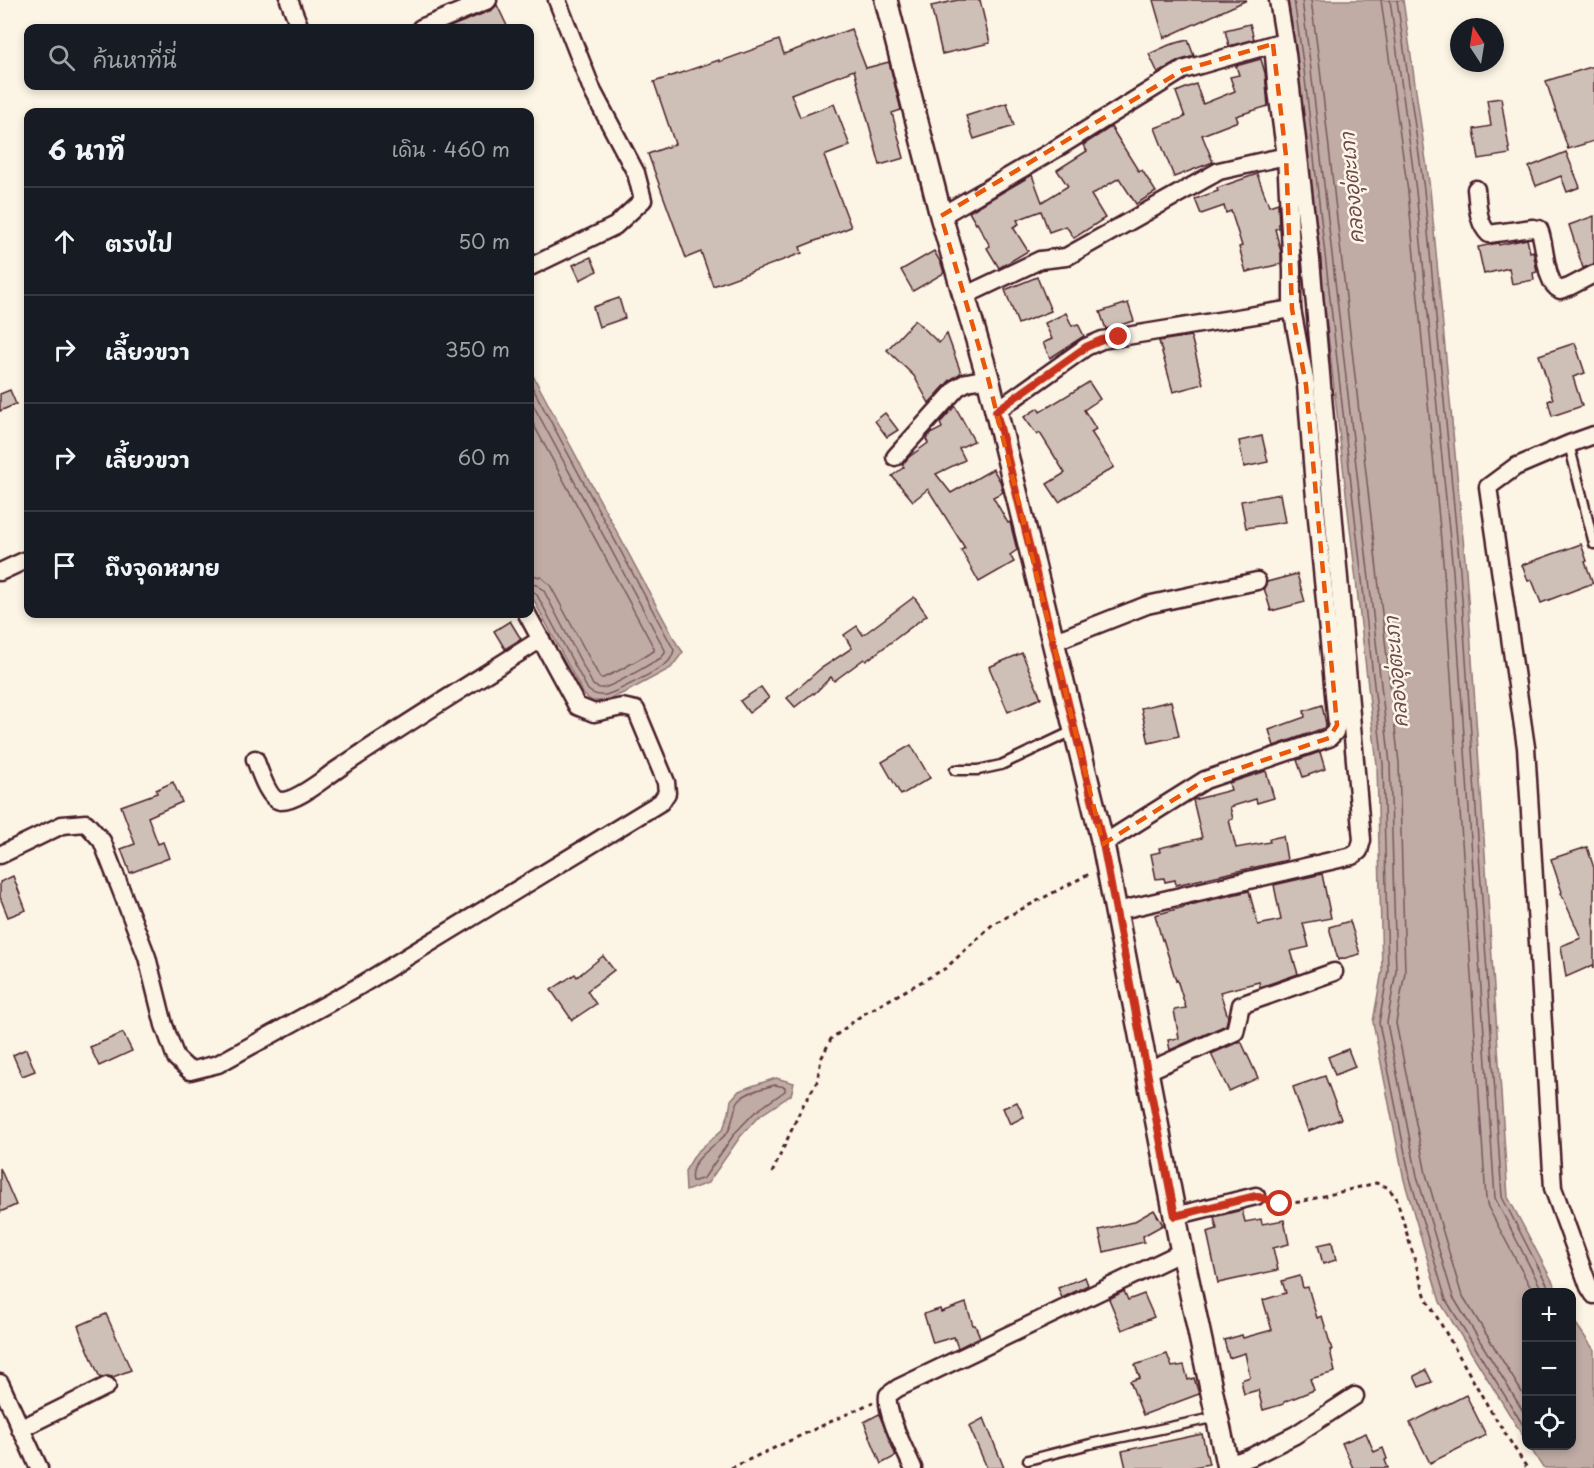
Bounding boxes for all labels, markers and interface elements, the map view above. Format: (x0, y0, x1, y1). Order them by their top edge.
north arrow (1450, 18, 1504, 72)
search box (24, 24, 534, 90)
icon: search (45, 41, 78, 74)
text: ค้นหาที่นี่ (93, 42, 177, 75)
text: 6 นาที (48, 130, 125, 169)
water label: คลองอุ่ตะเภา (1331, 130, 1372, 245)
text: เดิน · 460 m (392, 134, 510, 164)
icon: ahead (48, 225, 81, 258)
text: ตรงไป (105, 226, 173, 259)
text: 50 m (458, 226, 510, 256)
route end (1105, 323, 1131, 349)
icon: right (48, 333, 81, 366)
text: เลี้ยวขวา (105, 334, 189, 367)
text: 350 m (445, 334, 510, 364)
icon: right (48, 441, 81, 474)
text: เลี้ยวขวา (105, 442, 189, 475)
text: 60 m (458, 442, 510, 472)
icon: arrive (48, 549, 81, 582)
text: ถึงจุดหมาย (105, 550, 220, 583)
water label: คลองอุ่ตะเภา (1375, 614, 1416, 729)
route start (1266, 1190, 1292, 1216)
map controls (1522, 1288, 1576, 1450)
button: + (1522, 1288, 1576, 1342)
button: − (1522, 1342, 1576, 1396)
button: locate (1522, 1396, 1576, 1450)

